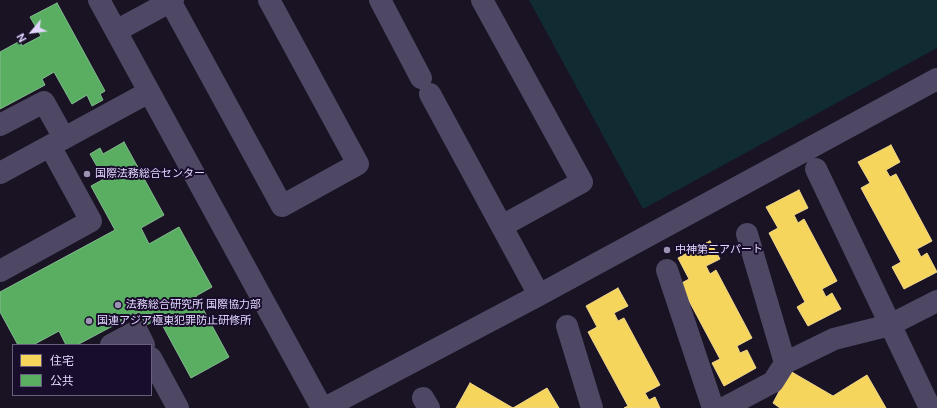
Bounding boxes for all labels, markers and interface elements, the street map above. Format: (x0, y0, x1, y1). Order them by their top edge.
north arrow (12, 12, 52, 52)
text: N (13, 31, 30, 45)
place label: 国際法務総合センター (95, 167, 205, 181)
marker: 国際法務総合センター (82, 169, 92, 179)
place label: 中神第二アパート (675, 243, 763, 257)
marker: 中神第二アパート (662, 245, 672, 255)
place label: 法務総合研究所 国際協力部 (126, 298, 261, 312)
marker: 法務総合研究所 国際協力部 (113, 300, 123, 310)
place label: 国連アジア極東犯罪防止研修所 (97, 314, 251, 328)
marker: 国連アジア極東犯罪防止研修所 (84, 316, 94, 326)
legend (12, 344, 152, 396)
text: 住宅 (50, 353, 74, 369)
text: 公共 (50, 373, 74, 389)

